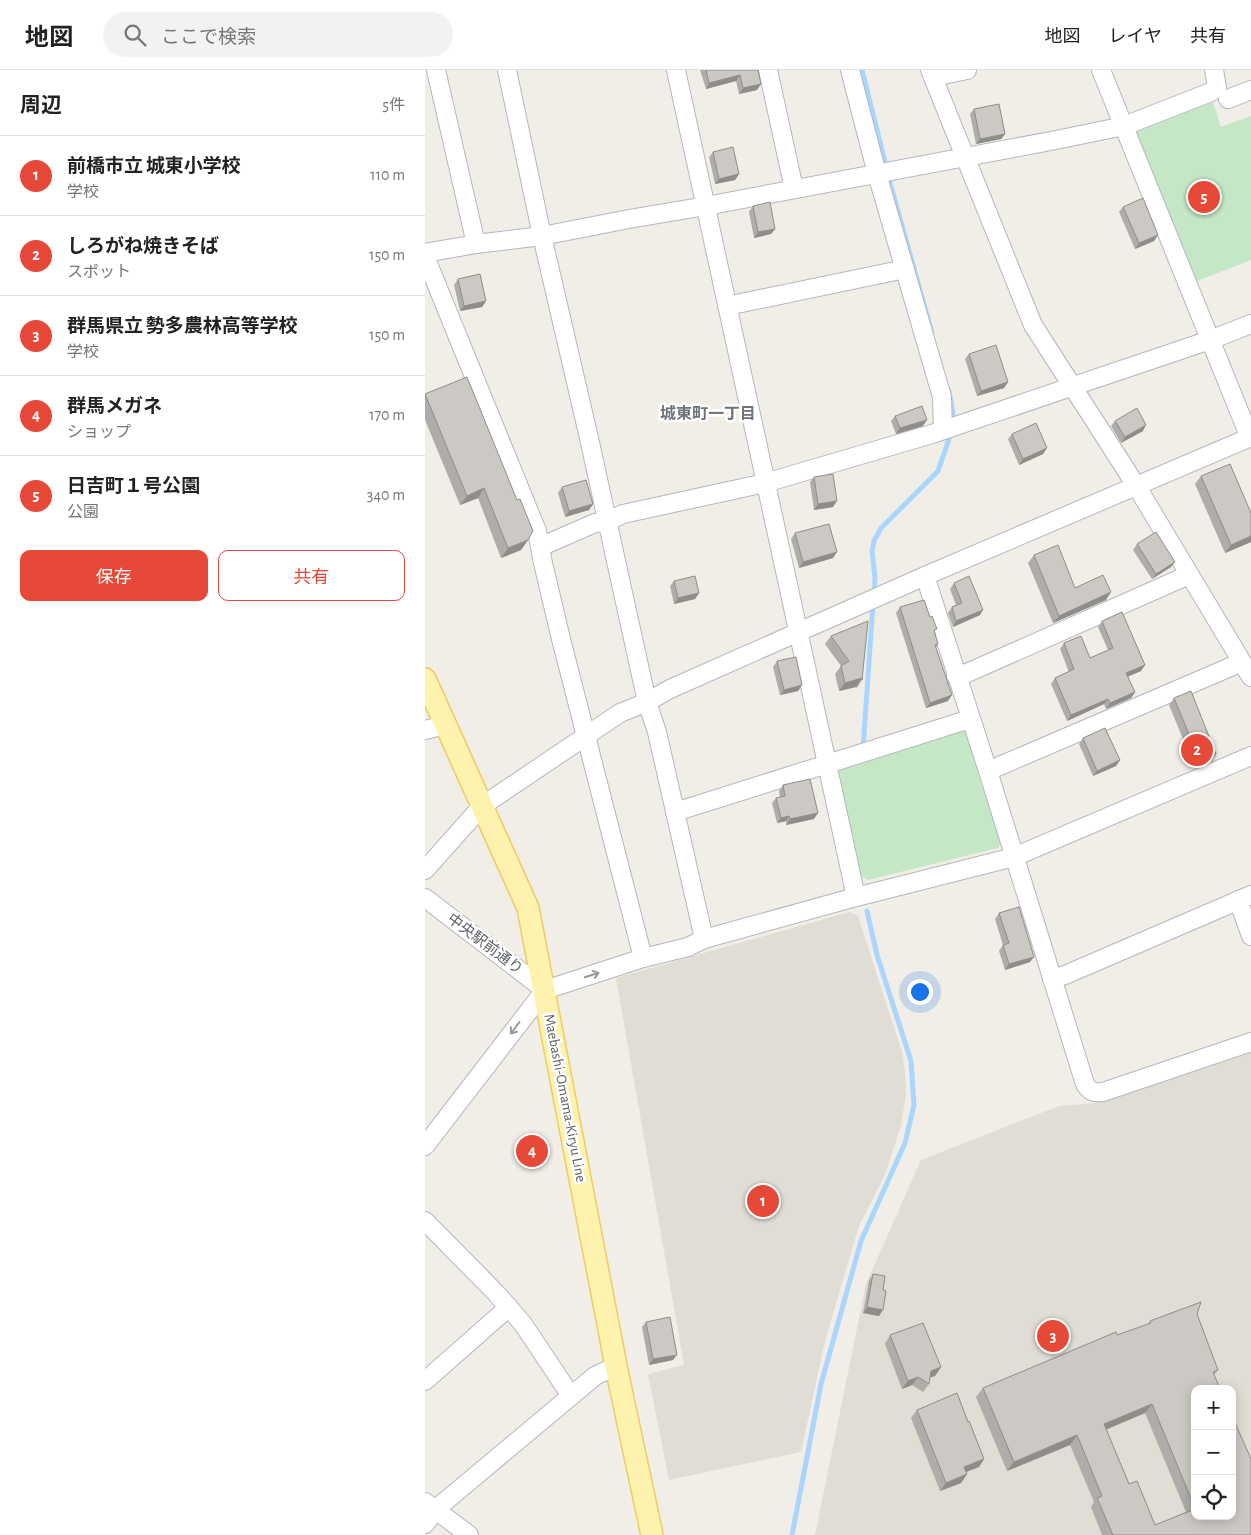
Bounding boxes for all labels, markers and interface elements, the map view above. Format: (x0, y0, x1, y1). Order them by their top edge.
search box (103, 12, 453, 57)
icon: search (121, 21, 149, 49)
text: 地図 (25, 26, 73, 50)
text: ここで検索 (161, 28, 256, 47)
text: 地図 (1045, 28, 1081, 46)
text: レイヤ (1109, 28, 1162, 46)
text: 共有 (1190, 28, 1226, 46)
text: 周辺 (20, 95, 62, 116)
text: 5件 (382, 97, 405, 113)
text: 前橋市立 城東小学校 (67, 157, 241, 176)
text: 1 (33, 167, 39, 183)
text: 110 m (370, 167, 405, 183)
pin: 5 (1188, 178, 1220, 216)
text: 学校 (67, 184, 99, 200)
text: しろがね焼きそば (67, 237, 219, 256)
text: 2 (32, 247, 40, 263)
text: 150 m (369, 247, 405, 263)
text: スポット (67, 264, 131, 280)
text: 群馬県立 勢多農林高等学校 (67, 317, 298, 336)
text: 3 (33, 327, 39, 343)
text: 150 m (369, 327, 405, 343)
text: 学校 (67, 344, 99, 360)
text: 群馬メガネ (67, 397, 162, 416)
district label: 城東町一丁目 (660, 404, 756, 422)
text: 4 (32, 407, 40, 423)
text: 170 m (369, 407, 405, 423)
text: ショップ (67, 424, 131, 440)
text: 日吉町１号公園 (67, 477, 200, 496)
text: 5 (33, 487, 39, 503)
text: 340 m (367, 487, 405, 503)
text: 公園 (67, 504, 99, 520)
button: 保存 (20, 550, 208, 601)
button: 共有 (218, 550, 405, 601)
pin: 2 (1181, 731, 1213, 769)
street label: 中央駅前通り (445, 910, 526, 977)
one-way arrow (583, 969, 599, 979)
your location (907, 979, 933, 1005)
street label: Maebashi-Omama-Kiryu Line (541, 1013, 589, 1183)
one-way arrow (510, 1021, 520, 1035)
pin: 4 (516, 1132, 548, 1170)
pin: 1 (747, 1182, 779, 1220)
pin: 3 (1037, 1317, 1069, 1355)
map controls (1191, 1385, 1236, 1520)
button: + (1191, 1385, 1236, 1430)
button: − (1191, 1430, 1236, 1475)
button: locate (1191, 1475, 1236, 1520)

